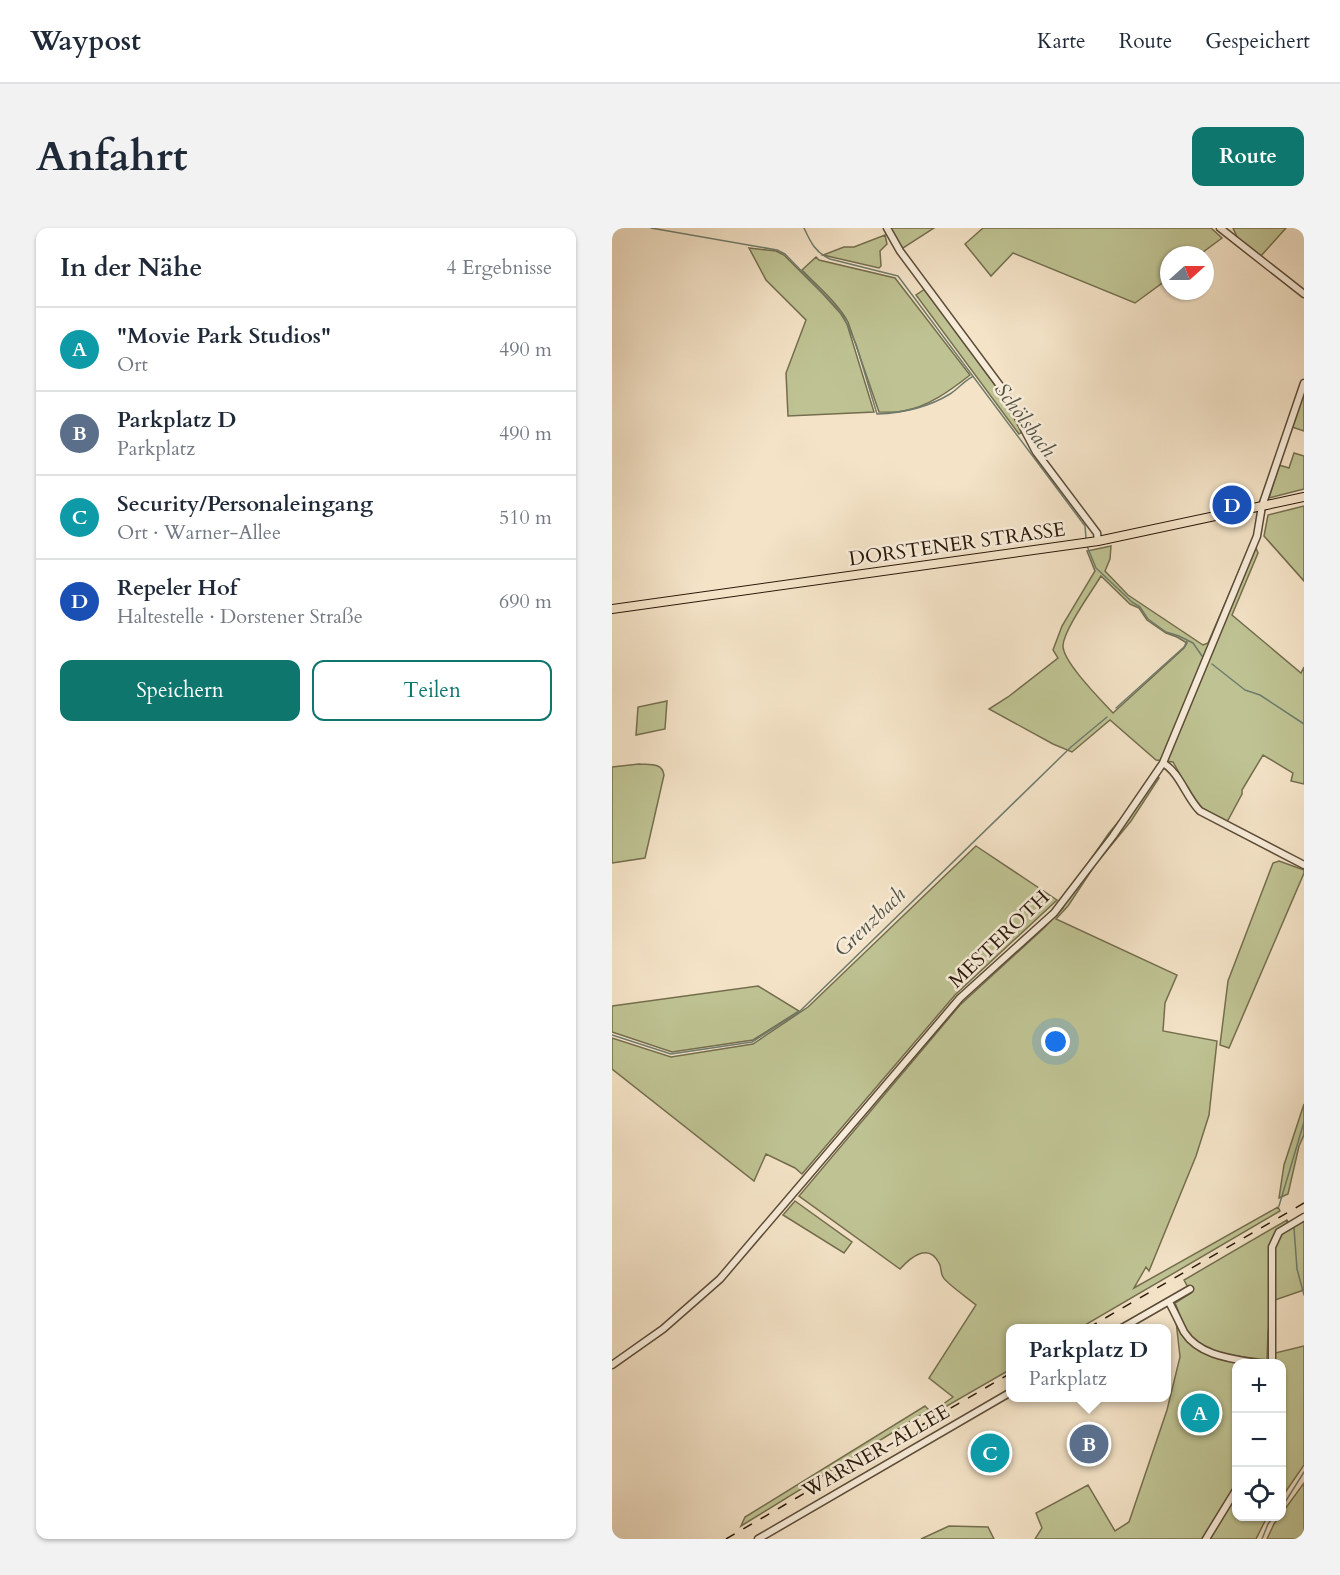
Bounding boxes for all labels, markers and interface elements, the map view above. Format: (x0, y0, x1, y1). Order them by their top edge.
text: Waypost (30, 22, 141, 60)
text: Karte (1037, 27, 1086, 56)
text: Route (1119, 27, 1172, 56)
text: Gespeichert (1205, 27, 1310, 56)
button: Route (1192, 127, 1304, 186)
text: Anfahrt (36, 128, 188, 185)
north arrow (1160, 246, 1214, 300)
text: In der Nähe (60, 250, 202, 285)
text: 4 Ergebnisse (446, 254, 552, 281)
text: "Movie Park Studios" (117, 321, 331, 351)
text: A (72, 336, 87, 363)
text: 490 m (499, 336, 552, 363)
text: Ort (117, 351, 148, 378)
water label: Schölsbach (987, 377, 1063, 463)
text: Parkplatz D (117, 405, 236, 435)
text: B (72, 420, 87, 447)
text: 490 m (499, 420, 552, 447)
text: Parkplatz (117, 435, 195, 462)
pin: D (1212, 482, 1252, 528)
text: Security/Personaleingang (117, 489, 373, 519)
text: C (72, 504, 87, 531)
text: 510 m (499, 504, 552, 531)
street label: DORSTENER STRASSE (847, 515, 1067, 573)
text: Ort · Warner-Allee (117, 519, 281, 546)
text: Repeler Hof (117, 573, 237, 603)
text: D (71, 588, 88, 615)
text: 690 m (499, 588, 552, 615)
text: Haltestelle · Dorstener Straße (117, 603, 363, 630)
button: Speichern (60, 660, 300, 721)
button: Teilen (312, 660, 552, 721)
water label: Grenzbach (828, 881, 912, 963)
street label: MESTEROTH (943, 884, 1056, 994)
your location (1041, 1027, 1070, 1056)
popup (1006, 1324, 1171, 1402)
text: Parkplatz D (1029, 1335, 1148, 1365)
map controls (1232, 1359, 1286, 1521)
button: + (1232, 1359, 1286, 1413)
text: Parkplatz (1029, 1365, 1107, 1392)
pin: A (1180, 1390, 1220, 1436)
street label: WARNER-ALLEE (797, 1398, 954, 1505)
button: − (1232, 1413, 1286, 1467)
pin: B (1070, 1422, 1108, 1466)
pin: C (970, 1430, 1010, 1476)
button: locate (1232, 1467, 1286, 1521)

